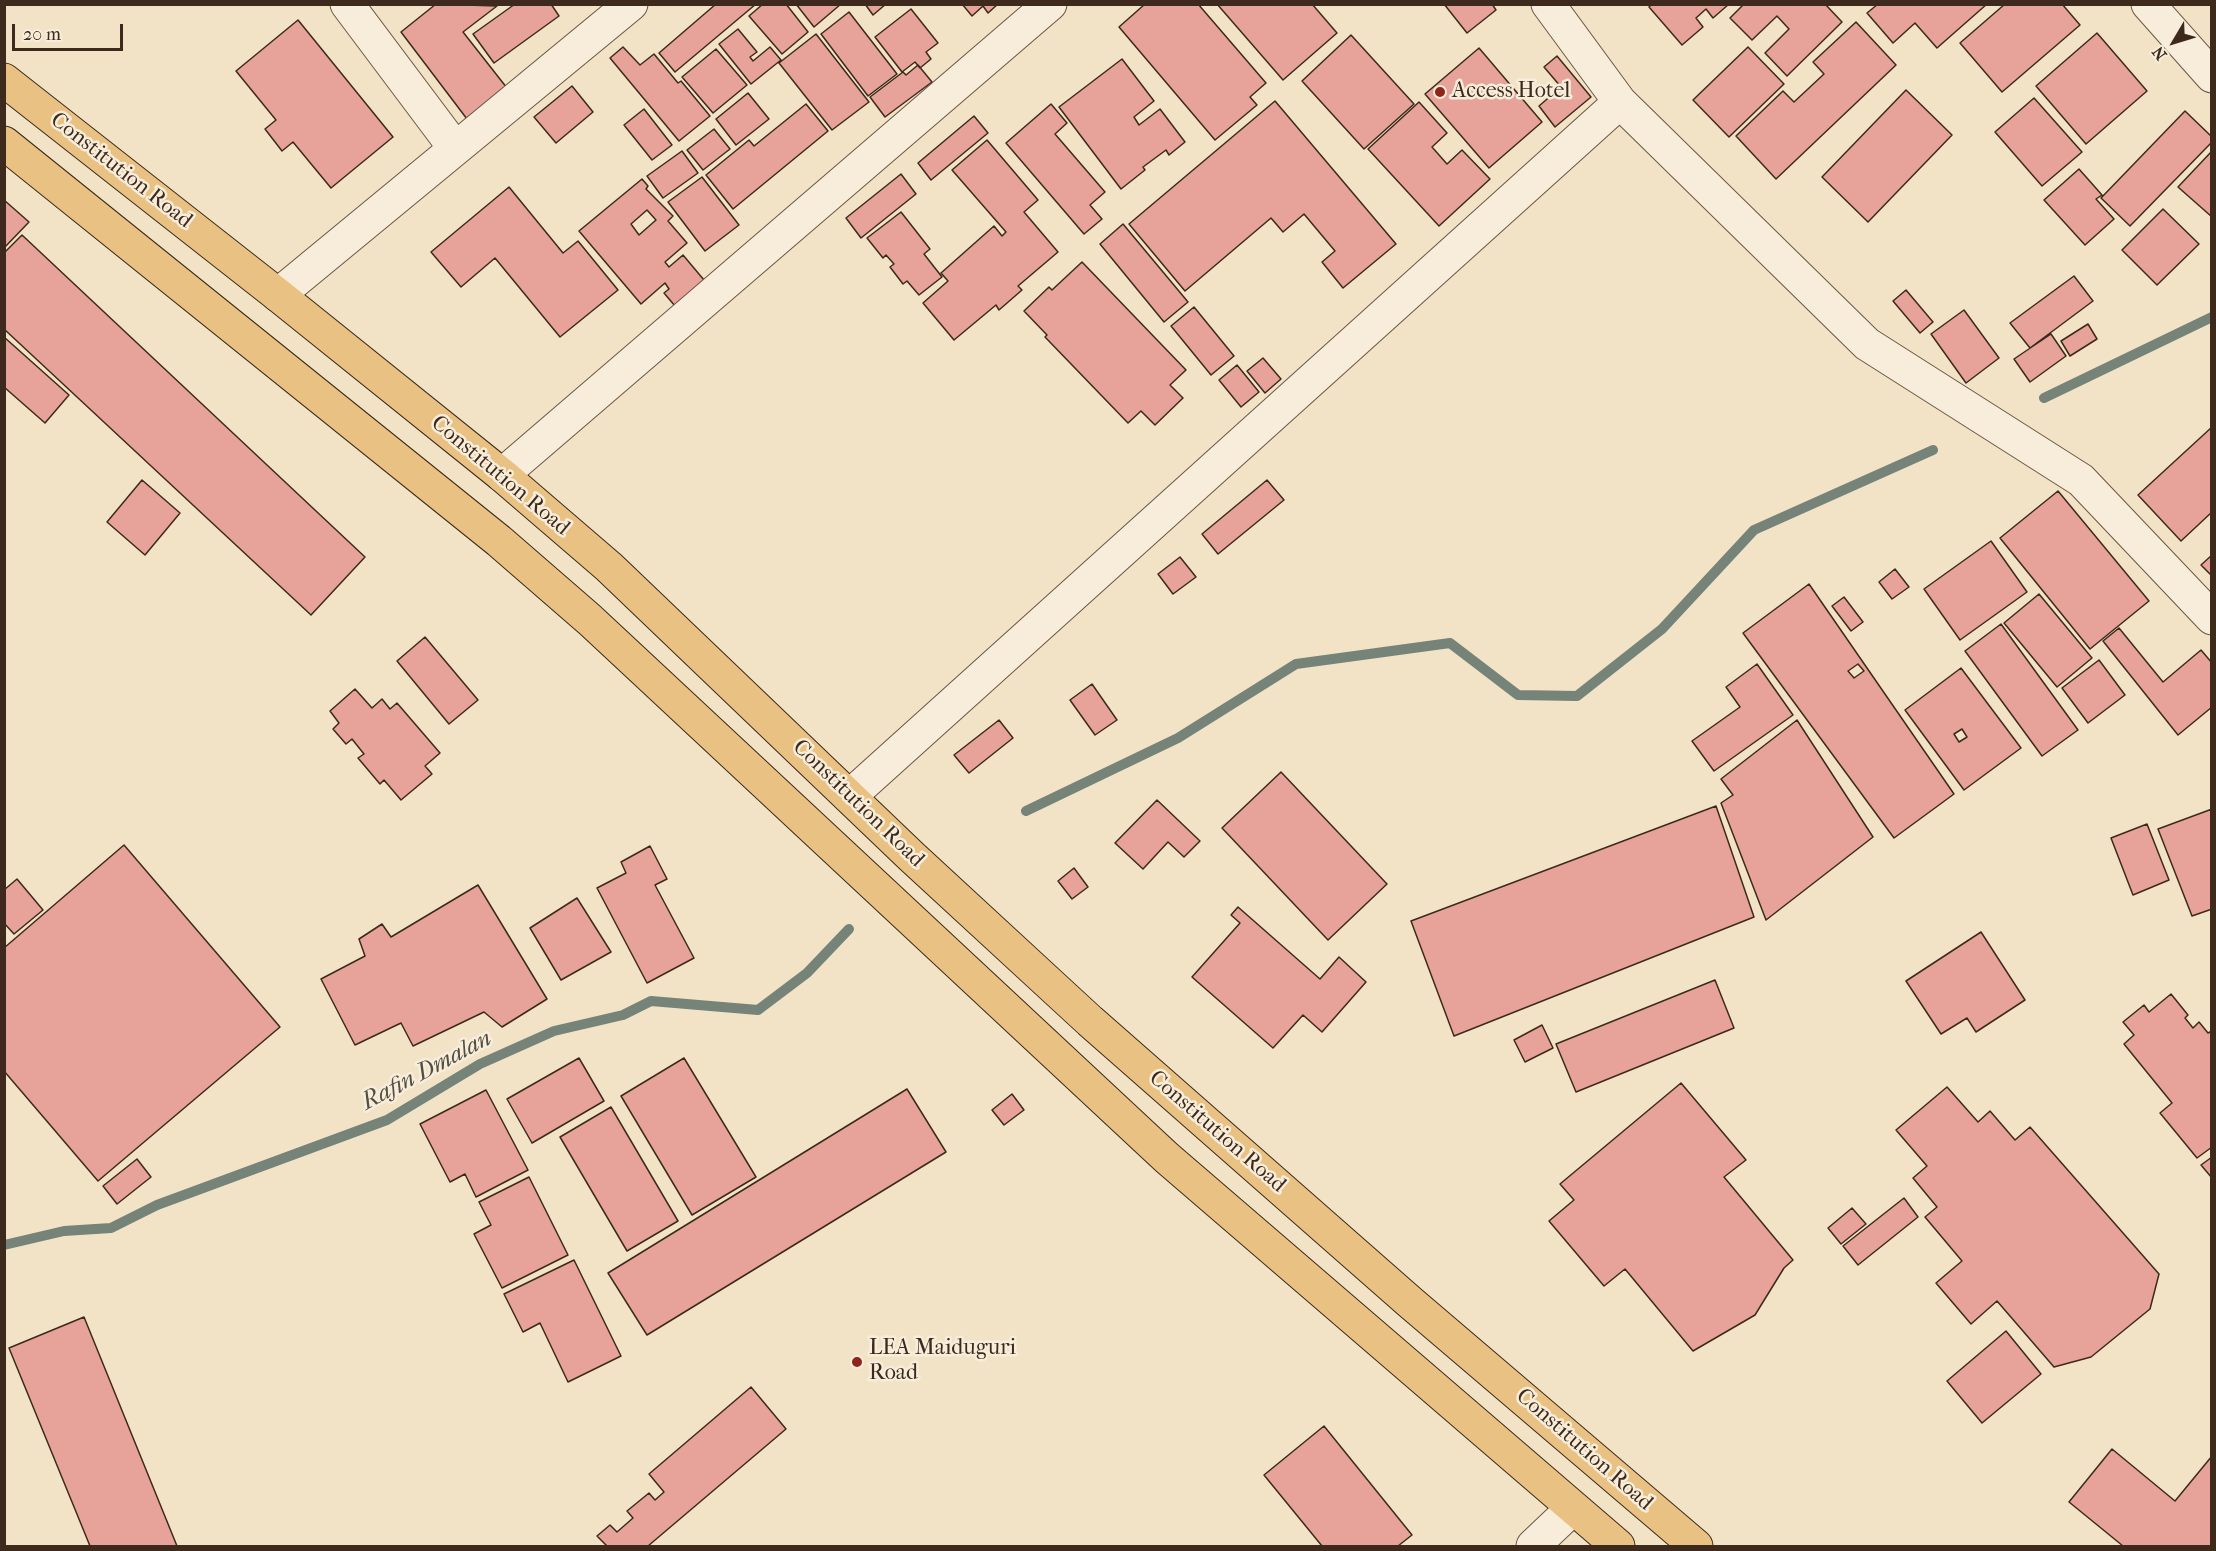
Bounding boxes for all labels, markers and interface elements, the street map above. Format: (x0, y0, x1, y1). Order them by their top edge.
scale bar (15, 12, 126, 50)
north arrow (2144, 12, 2204, 72)
text: 20 m (23, 24, 61, 45)
text: N (2148, 43, 2171, 64)
place label: Access Hotel (1452, 79, 1570, 105)
marker: Access Hotel (1433, 85, 1447, 99)
street label: Constitution Road (45, 107, 197, 235)
street label: Constitution Road (425, 410, 575, 542)
street label: Constitution Road (787, 734, 929, 874)
water label: Rafin Dmalan (357, 1025, 497, 1117)
street label: Constitution Road (1143, 1065, 1291, 1199)
place label: LEA Maiduguri Road (869, 1336, 1016, 1388)
marker: LEA Maiduguri Road (850, 1355, 864, 1369)
street label: Constitution Road (1510, 1383, 1658, 1517)

